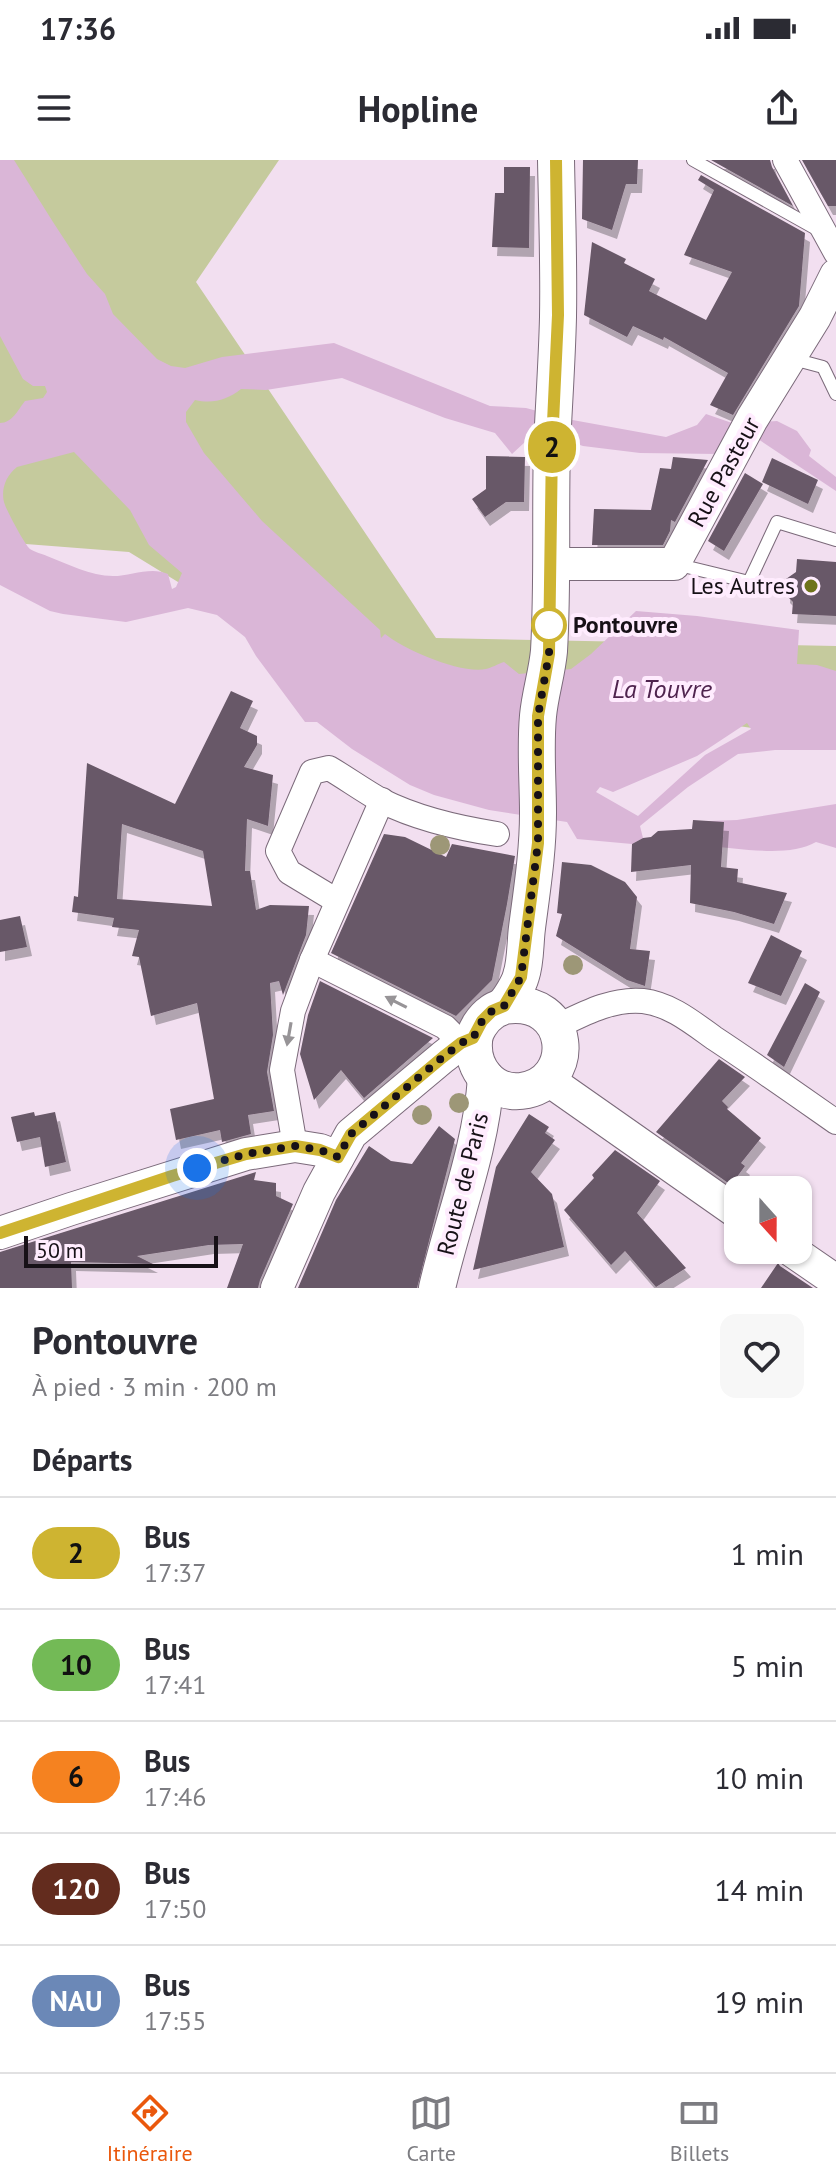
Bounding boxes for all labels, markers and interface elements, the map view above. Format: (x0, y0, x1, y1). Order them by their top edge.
text: 17:36 (40, 9, 116, 48)
text: Hopline (358, 85, 478, 132)
icon: menu (32, 86, 76, 130)
icon: share (760, 86, 804, 130)
street label: Rue Pasteur (681, 411, 767, 532)
line badge: 2 (526, 421, 578, 473)
text: 2 (544, 428, 560, 465)
place label: Les Autres (691, 570, 795, 601)
marker: Les Autres (802, 577, 820, 595)
marker: Pontouvre (532, 608, 566, 642)
place label: Pontouvre (573, 609, 678, 640)
water label: La Touvre (612, 672, 712, 705)
one-way arrow (384, 995, 407, 1009)
one-way arrow (282, 1022, 295, 1047)
street label: Route de Paris (430, 1109, 495, 1259)
your location (177, 1148, 217, 1188)
north arrow (724, 1176, 812, 1264)
map controls (724, 1176, 812, 1264)
scale bar (24, 1232, 218, 1268)
text: 50 m (36, 1236, 84, 1264)
button: heart (720, 1314, 804, 1398)
text: Pontouvre (32, 1315, 198, 1364)
text: À pied · 3 min · 200 m (32, 1370, 277, 1403)
text: Départs (32, 1440, 132, 1479)
text: Bus (144, 1517, 191, 1556)
text: 2 (68, 1534, 84, 1571)
text: 1 min (731, 1534, 804, 1573)
text: 17:37 (144, 1556, 206, 1589)
text: Bus (144, 1629, 191, 1668)
text: 10 (60, 1646, 92, 1683)
text: 5 min (731, 1646, 804, 1685)
text: 17:41 (144, 1668, 206, 1701)
text: Bus (144, 1741, 191, 1780)
text: 6 (68, 1758, 84, 1795)
text: 10 min (714, 1758, 804, 1797)
text: 17:46 (144, 1780, 206, 1813)
text: Bus (144, 1853, 191, 1892)
text: 120 (52, 1870, 100, 1907)
text: 14 min (714, 1870, 804, 1909)
text: 17:50 (144, 1892, 206, 1925)
text: Bus (144, 1965, 191, 2004)
text: NAU (50, 1982, 102, 2019)
text: 19 min (714, 1982, 804, 2021)
text: 17:55 (144, 2004, 206, 2037)
tab: Itinéraire (107, 2091, 193, 2167)
tab: Carte (406, 2091, 456, 2167)
tab: Billets (670, 2091, 729, 2167)

